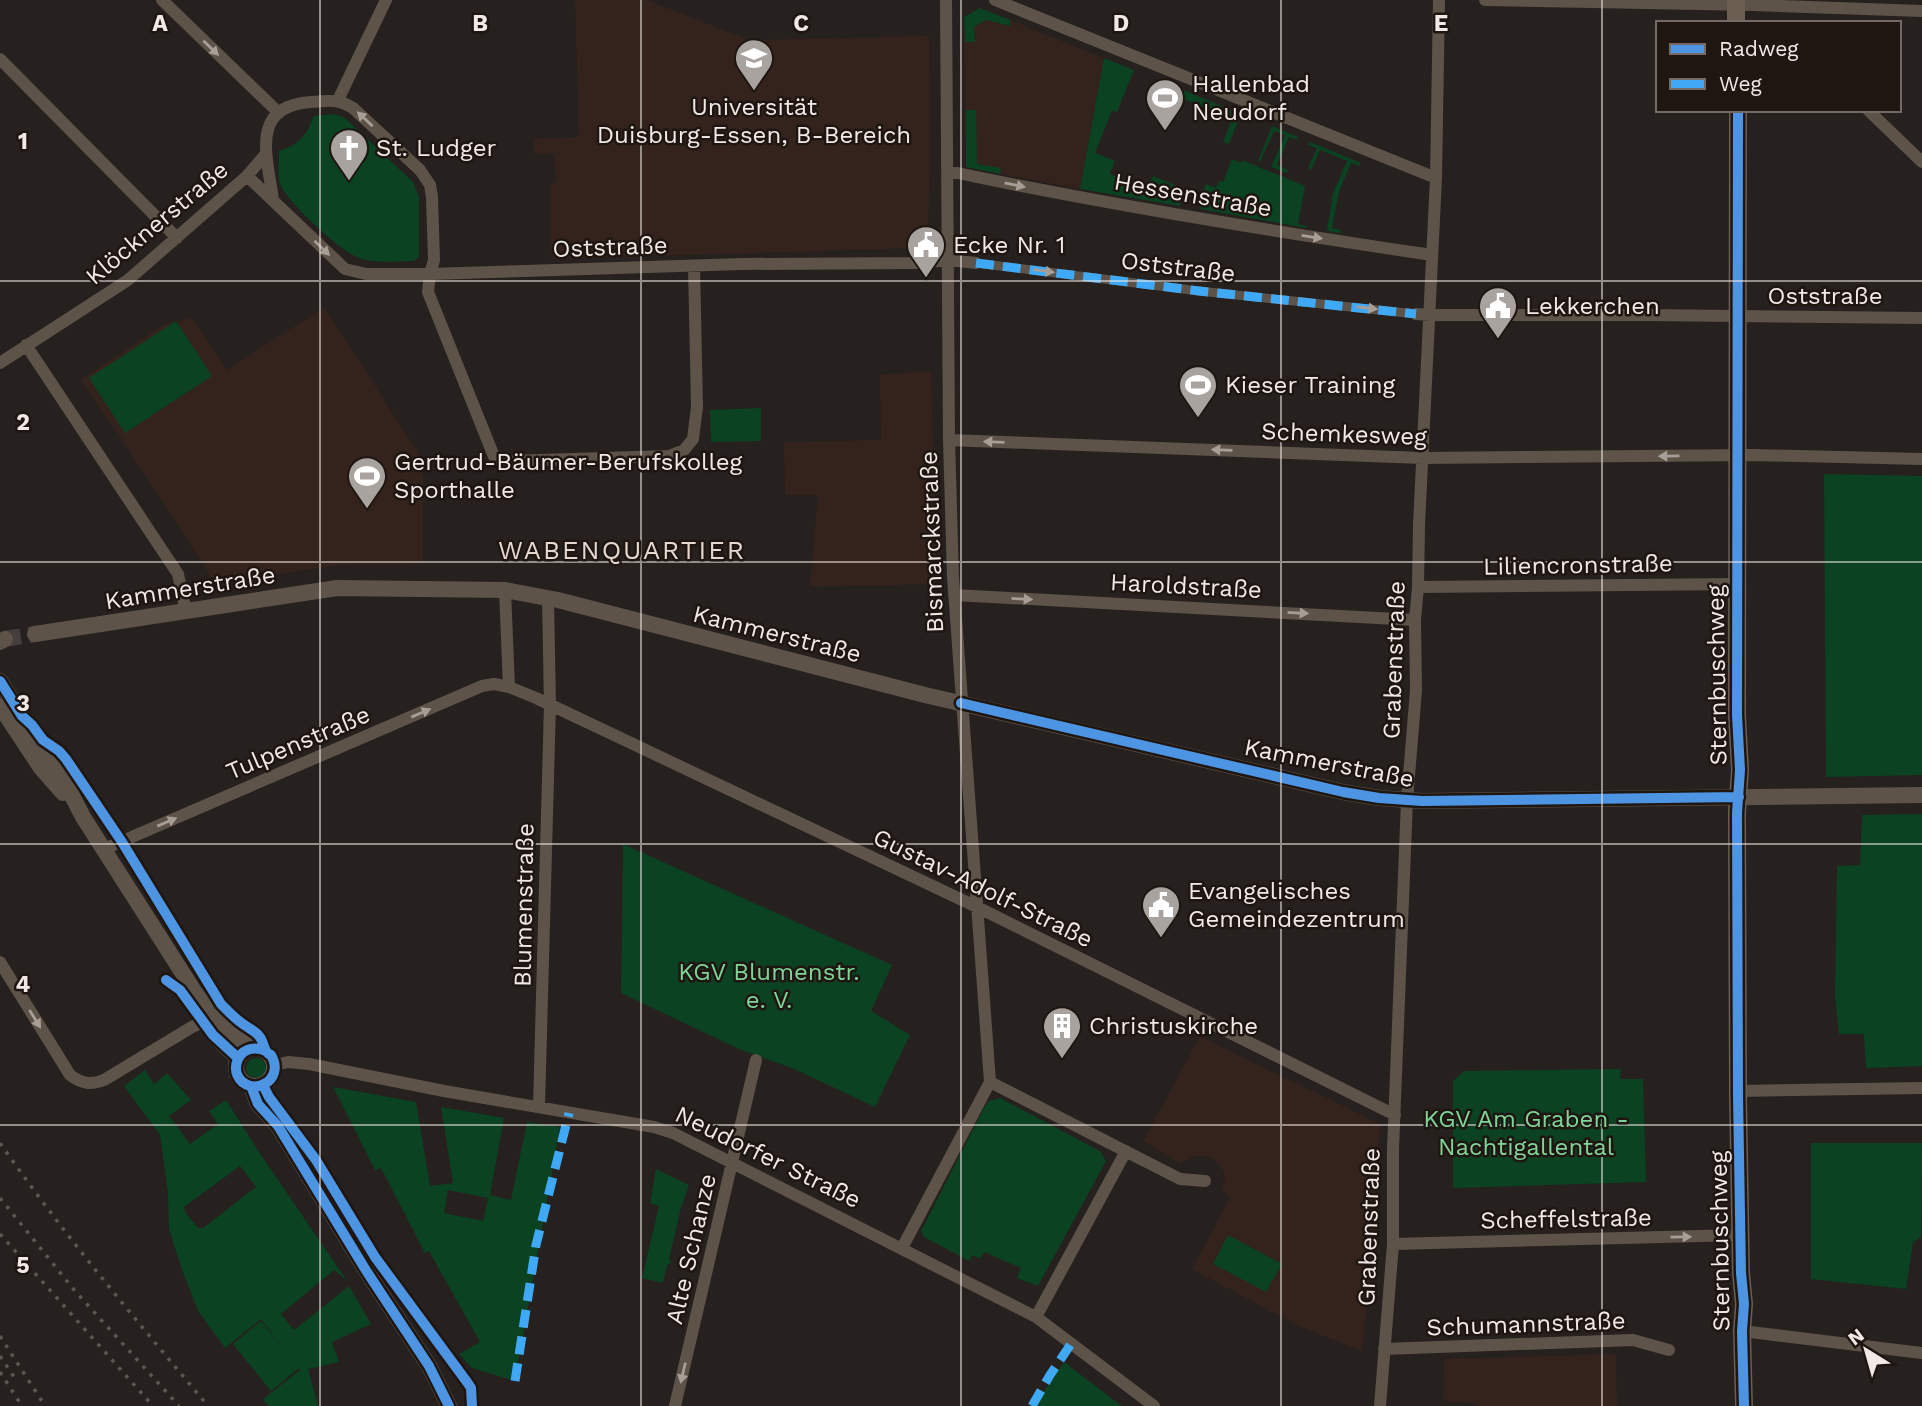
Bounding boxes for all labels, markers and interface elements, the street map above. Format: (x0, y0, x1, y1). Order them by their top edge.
text: A (152, 10, 168, 37)
text: B (472, 10, 488, 37)
text: C (793, 10, 809, 37)
text: D (1113, 10, 1129, 37)
text: E (1434, 10, 1448, 37)
legend (1656, 21, 1901, 112)
text: Radweg (1719, 36, 1799, 61)
school or university icon: Universität Duisburg-Essen, B-Bereich (733, 37, 775, 92)
one-way arrow (202, 39, 219, 55)
place label: Hallenbad Neudorf (1192, 70, 1310, 126)
text: Weg (1719, 71, 1763, 96)
sports icon: Hallenbad Neudorf (1144, 77, 1186, 132)
place label: Universität Duisburg-Essen, B-Bereich (597, 93, 911, 149)
one-way arrow (356, 111, 374, 127)
church icon: St. Ludger (328, 127, 370, 182)
text: 1 (18, 128, 28, 155)
place label: St. Ludger (376, 134, 497, 162)
street label: Klöcknerstraße (80, 155, 234, 291)
street label: Hessenstraße (1112, 167, 1274, 223)
one-way arrow (1004, 180, 1026, 191)
public building icon: Ecke Nr. 1 (905, 224, 947, 279)
street label: Oststraße (552, 231, 668, 263)
place label: Ecke Nr. 1 (953, 231, 1065, 259)
one-way arrow (1301, 232, 1323, 243)
one-way arrow (313, 239, 330, 255)
street label: Oststraße (1119, 246, 1237, 288)
one-way arrow (1033, 266, 1055, 277)
street label: Oststraße (1767, 282, 1883, 310)
public building icon: Lekkerchen (1477, 285, 1519, 340)
place label: Lekkerchen (1525, 292, 1660, 320)
one-way arrow (1356, 303, 1378, 314)
sports icon: Kieser Training (1177, 364, 1219, 419)
place label: Kieser Training (1225, 371, 1396, 399)
text: 2 (16, 409, 30, 436)
street label: Schemkesweg (1261, 417, 1427, 451)
one-way arrow (983, 436, 1005, 447)
one-way arrow (1210, 445, 1232, 456)
place label: Gertrud-Bäumer-Berufskolleg Sporthalle (394, 448, 743, 504)
one-way arrow (1658, 450, 1680, 461)
street label: Bismarckstraße (915, 451, 949, 633)
sports icon: Gertrud-Bäumer-Berufskolleg Sporthalle (346, 455, 388, 510)
district label: WABENQUARTIER (498, 535, 746, 565)
street label: Liliencronstraße (1483, 549, 1673, 581)
street label: Kammerstraße (103, 561, 277, 615)
street label: Haroldstraße (1110, 568, 1262, 604)
street label: Grabenstraße (1377, 580, 1411, 740)
street label: Sternbuschweg (1701, 584, 1733, 766)
one-way arrow (1011, 593, 1033, 604)
street label: Kammerstraße (690, 600, 864, 668)
one-way arrow (1287, 608, 1309, 619)
text: 3 (16, 690, 30, 717)
street label: Tulpenstraße (222, 700, 374, 786)
one-way arrow (411, 707, 432, 718)
street label: Kammerstraße (1242, 733, 1416, 793)
one-way arrow (157, 816, 177, 828)
street label: Blumenstraße (509, 823, 539, 987)
street label: Gustav-Adolf-Straße (869, 823, 1097, 953)
place label: Evangelisches Gemeindezentrum (1188, 877, 1405, 933)
public building icon: Evangelisches Gemeindezentrum (1140, 884, 1182, 939)
park label: KGV Blumenstr. e. V. (678, 958, 860, 1014)
text: 4 (16, 971, 31, 998)
building icon: Christuskirche (1041, 1005, 1083, 1060)
one-way arrow (29, 1009, 41, 1028)
place label: Christuskirche (1089, 1012, 1258, 1040)
street label: Neudorfer Straße (671, 1100, 865, 1214)
park label: KGV Am Graben - Nachtigallental (1423, 1105, 1629, 1161)
street label: Grabenstraße (1352, 1147, 1386, 1307)
street label: Sternbuschweg (1704, 1150, 1736, 1332)
street label: Alte Schanze (660, 1171, 722, 1327)
street label: Scheffelstraße (1480, 1204, 1652, 1234)
one-way arrow (1671, 1231, 1693, 1242)
text: 5 (16, 1252, 30, 1279)
street label: Schumannstraße (1426, 1307, 1626, 1341)
north arrow (1831, 1315, 1901, 1385)
text: N (1844, 1323, 1869, 1350)
one-way arrow (677, 1362, 688, 1384)

